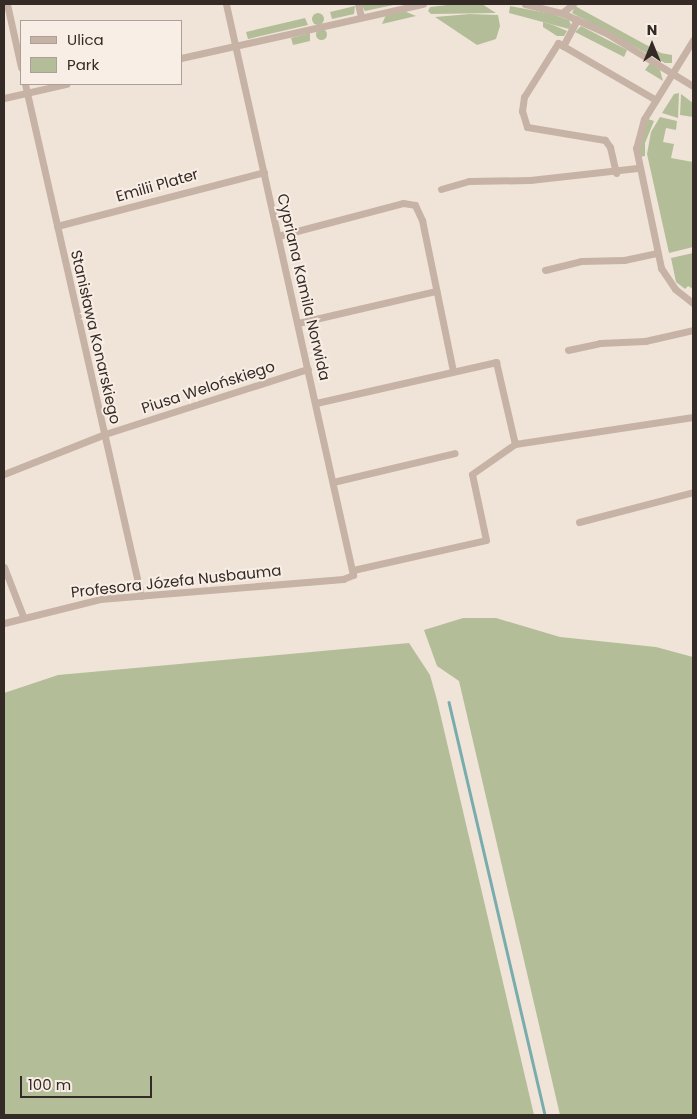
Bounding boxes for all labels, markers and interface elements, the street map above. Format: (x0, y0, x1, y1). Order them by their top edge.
legend (20, 20, 182, 85)
north arrow (627, 20, 677, 70)
text: N (647, 20, 657, 40)
text: Ulica (67, 29, 104, 50)
text: Park (67, 54, 99, 75)
street label: Emilii Plater (114, 165, 200, 205)
street label: Cypriana Kamila Norwida (274, 192, 334, 382)
street label: Stanisława Konarskiego (67, 248, 125, 426)
street label: Piusa Welońskiego (139, 357, 277, 417)
street label: Profesora Józefa Nusbauma (70, 561, 282, 601)
scale bar (22, 1066, 155, 1098)
text: 100 m (28, 1074, 71, 1095)

